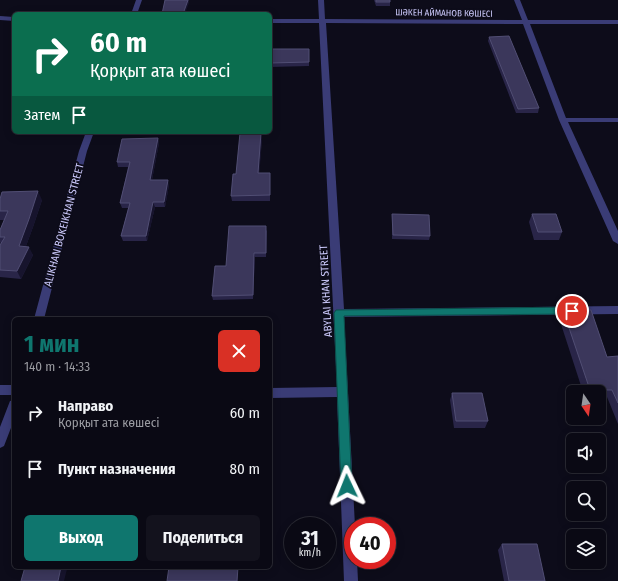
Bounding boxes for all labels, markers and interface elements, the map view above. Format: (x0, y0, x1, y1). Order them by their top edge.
street label: ШӘКЕН АЙМАНОВ КӨШЕСІ (395, 6, 493, 19)
text: 60 m (90, 26, 147, 59)
icon: right (24, 28, 76, 80)
text: Қорқыт ата көшесі (90, 60, 231, 82)
icon: arrive (68, 104, 90, 126)
text: Затем (24, 106, 60, 124)
street label: ALIKHAN BOKEIKHAN STREET (41, 161, 87, 288)
street label: ABYLAI KHAN STREET (317, 244, 335, 337)
pin (555, 294, 589, 328)
icon: arrive (561, 300, 583, 322)
text: 1 мин (24, 330, 79, 358)
button: close (218, 330, 260, 372)
text: 140 m · 14:33 (24, 359, 90, 374)
north arrow (566, 385, 606, 425)
map controls (566, 385, 606, 569)
text: Направо (58, 397, 113, 415)
icon: right (24, 402, 46, 424)
text: 60 m (230, 404, 260, 422)
text: Қорқыт ата көшесі (58, 415, 160, 430)
button: sound (566, 433, 606, 473)
icon: arrive (24, 458, 46, 480)
text: Пункт назначения (58, 460, 176, 478)
text: 80 m (230, 460, 260, 478)
position arrow (326, 465, 368, 507)
button: search (566, 481, 606, 521)
button: Выход (24, 515, 138, 561)
button: Поделиться (146, 515, 260, 561)
speed limit sign: 40 (344, 517, 396, 569)
text: 31 (301, 526, 319, 550)
button: layers (566, 529, 606, 569)
text: km/h (299, 547, 321, 559)

